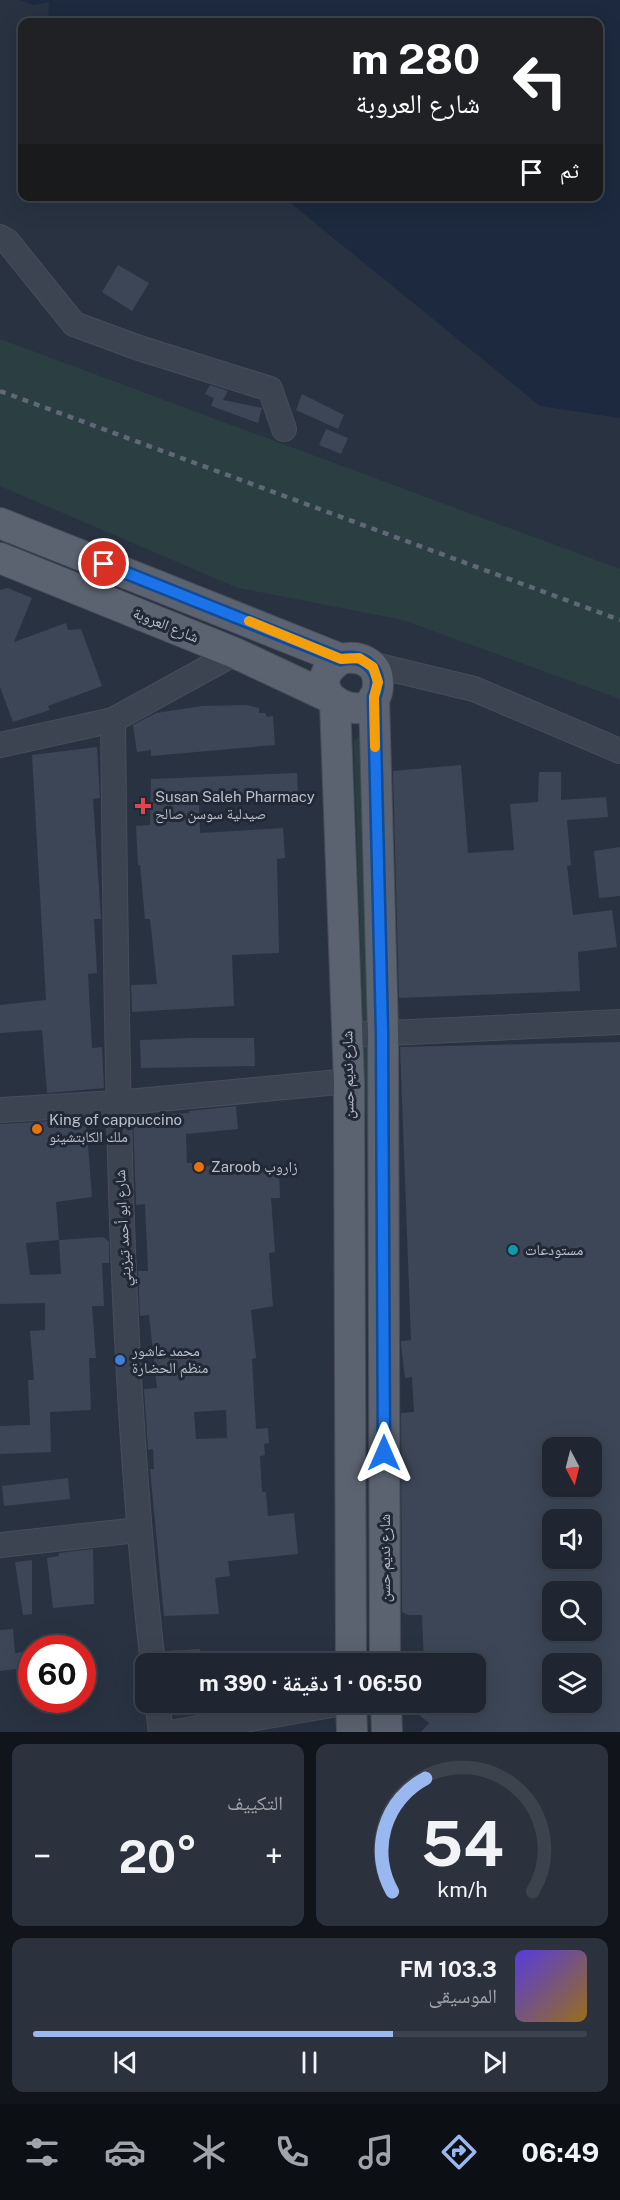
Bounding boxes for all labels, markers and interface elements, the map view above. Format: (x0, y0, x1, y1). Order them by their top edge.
text: 280 m (351, 34, 480, 83)
icon: left (501, 42, 579, 120)
text: شارع العروبة (356, 87, 480, 119)
icon: arrive (515, 156, 548, 189)
text: ثم (560, 157, 579, 183)
pin (78, 538, 129, 589)
icon: arrive (87, 547, 120, 580)
street label: شارع العروبة (130, 604, 202, 647)
place label: Susan Saleh Pharmacy صيدلية سوسن صالح (155, 788, 315, 824)
marker: Susan Saleh Pharmacy صيدلية سوسن صالح (136, 799, 150, 813)
street label: شارع نديم حسن (338, 1031, 359, 1119)
place label: King of cappuccino ملك الكابتشينو (49, 1111, 182, 1146)
marker: King of cappuccino ملك الكابتشينو (30, 1122, 44, 1136)
place label: Zaroob زاروب (211, 1158, 298, 1176)
marker: Zaroob زاروب (192, 1160, 206, 1174)
street label: شارع ابو أحمد تيزيني (111, 1169, 138, 1287)
place label: مستودعات (525, 1241, 584, 1259)
marker: مستودعات (506, 1243, 520, 1257)
place label: محمد عاشور منظم الحضارة (131, 1342, 208, 1378)
marker: محمد عاشور منظم الحضارة (113, 1353, 127, 1367)
position arrow (352, 1421, 416, 1485)
north arrow (542, 1437, 602, 1497)
map controls (542, 1437, 602, 1713)
button: sound (542, 1509, 602, 1569)
street label: شارع نديم حسن (376, 1514, 395, 1602)
button: search (542, 1581, 602, 1641)
speed limit sign: 60 (18, 1635, 96, 1713)
button: layers (542, 1653, 602, 1713)
text: 06:50 · 1 دقيقة · 390 m (199, 1670, 422, 1696)
text: التكييف (227, 1791, 283, 1815)
text: 54 (420, 1807, 504, 1880)
text: 20° (119, 1830, 197, 1883)
text: − (33, 1837, 51, 1875)
text: + (265, 1837, 283, 1875)
text: km/h (437, 1877, 487, 1902)
text: 103.3 FM (400, 1956, 497, 1982)
text: الموسيقى (429, 1984, 497, 2008)
icon: previous (109, 2046, 142, 2079)
icon: pause (293, 2046, 326, 2079)
icon: next (478, 2046, 511, 2079)
icon: filters (21, 2131, 63, 2173)
icon: car (104, 2131, 146, 2173)
icon: climate (188, 2131, 230, 2173)
icon: phone (271, 2131, 313, 2173)
icon: music (355, 2131, 397, 2173)
icon: directions (438, 2131, 480, 2173)
text: 06:49 (521, 2136, 599, 2168)

